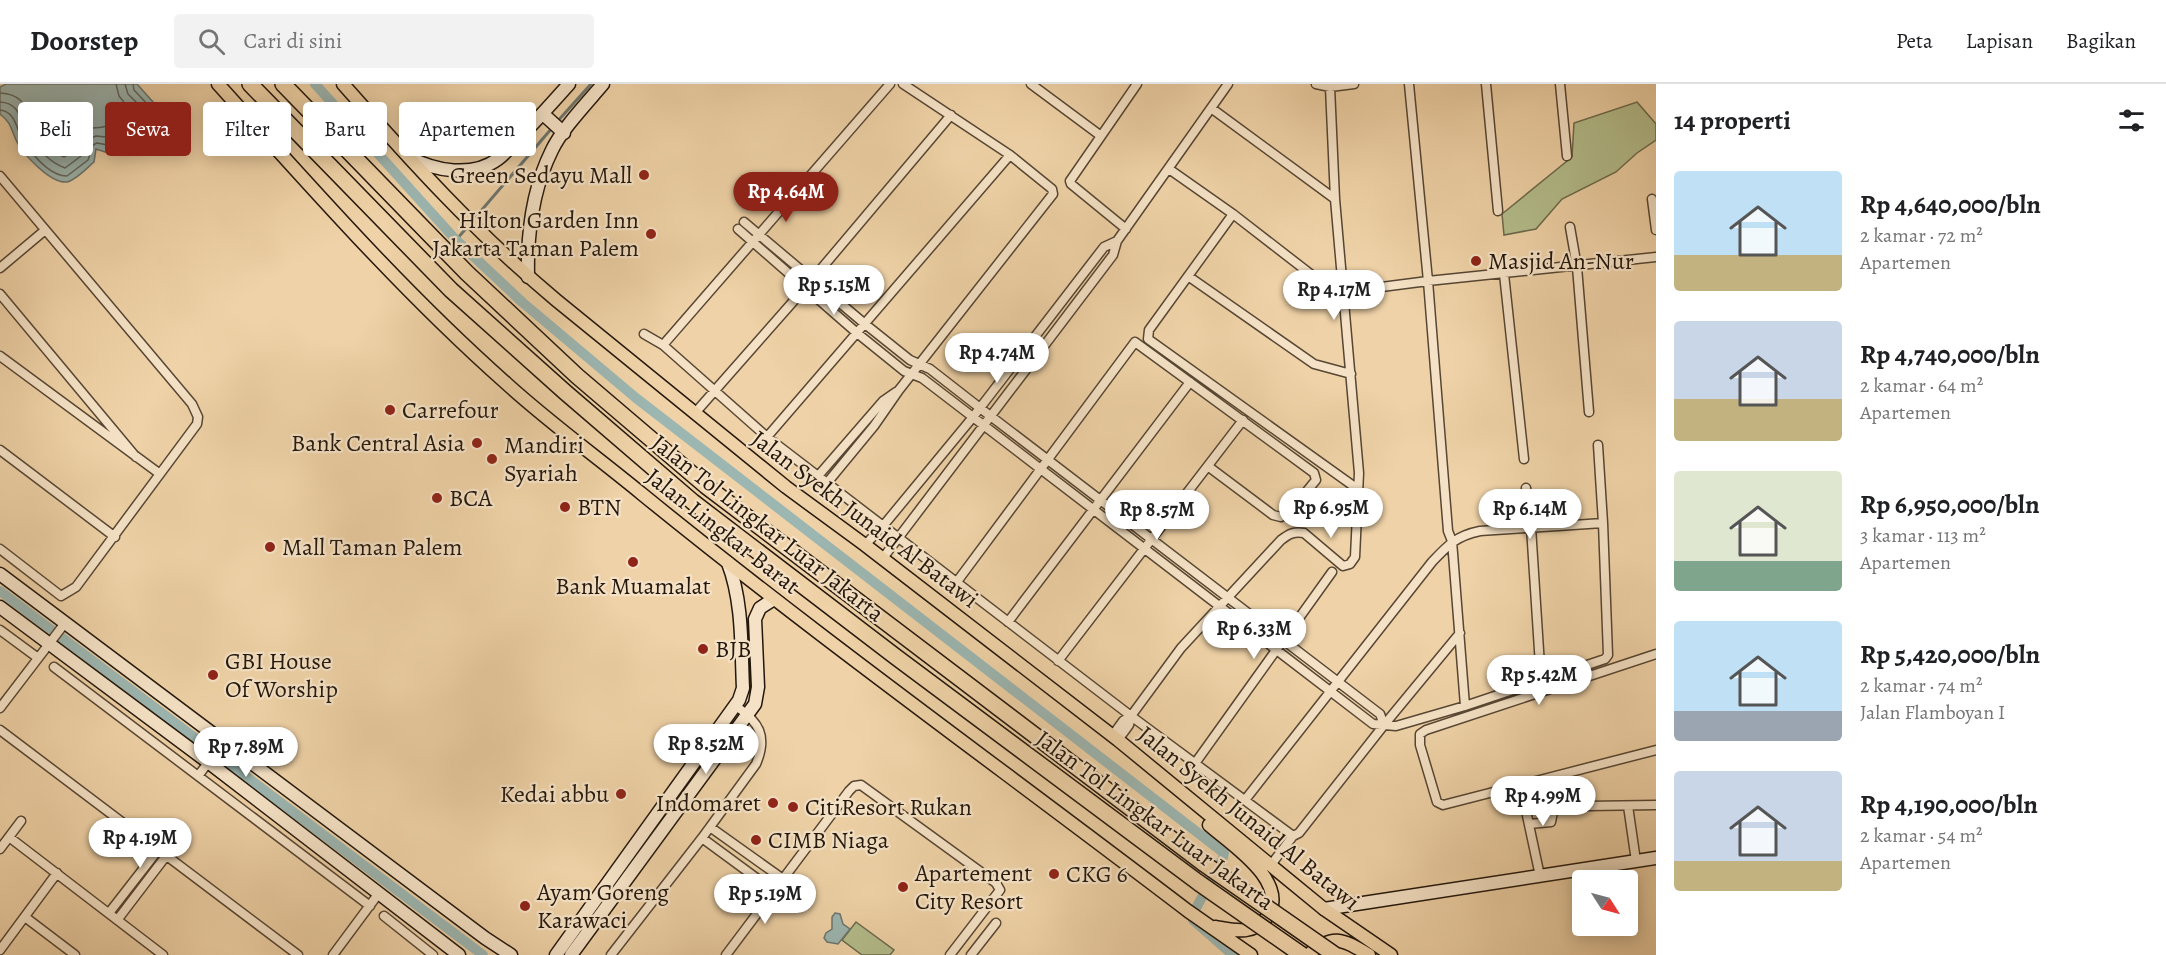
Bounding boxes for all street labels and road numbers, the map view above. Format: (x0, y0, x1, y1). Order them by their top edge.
street label: Jalan Syekh Junaid Al Batawi (745, 423, 985, 615)
street label: Jalan Tol Lingkar Luar Jakarta (645, 427, 892, 630)
street label: Jalan Lingkar Barat (639, 461, 807, 601)
street label: Jalan Syekh Junaid Al Batawi (1131, 718, 1367, 918)
street label: Jalan Tol Lingkar Luar Jakarta (1029, 723, 1281, 918)

